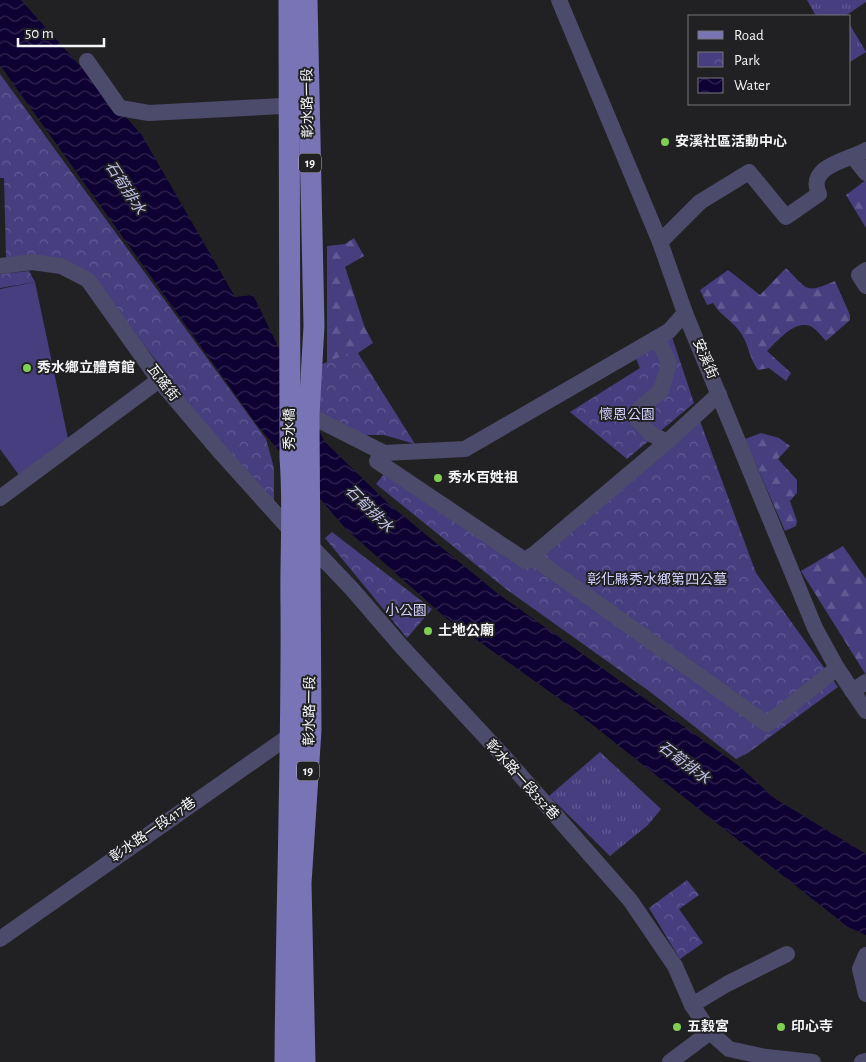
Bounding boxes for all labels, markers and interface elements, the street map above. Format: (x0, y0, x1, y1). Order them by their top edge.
scale bar (18, 15, 104, 47)
legend (688, 15, 851, 105)
text: 50 m (25, 26, 54, 41)
text: Road (734, 28, 764, 43)
text: Park (734, 53, 760, 68)
street label: 彰水路一段 (298, 68, 316, 138)
text: Water (734, 78, 770, 93)
place label: 安溪社區活動中心 (675, 133, 787, 149)
marker: 安溪社區活動中心 (659, 136, 671, 148)
road number: 19 (299, 154, 321, 172)
water label: 石筍排水 (102, 158, 149, 218)
street label: 安溪街 (690, 337, 721, 381)
place label: 秀水鄉立體育館 (37, 359, 135, 375)
marker: 秀水鄉立體育館 (21, 362, 33, 374)
street label: 瓦磘街 (145, 362, 182, 404)
park label: 懷恩公園 (599, 407, 655, 422)
street label: 秀水橋 (282, 408, 297, 450)
place label: 秀水百姓祖 (448, 469, 518, 485)
marker: 秀水百姓祖 (432, 472, 444, 484)
water label: 石筍排水 (342, 482, 397, 536)
park label: 彰化縣秀水鄉第四公墓 (587, 571, 727, 587)
park label: 小公園 (385, 603, 427, 618)
place label: 土地公廟 (438, 622, 494, 638)
marker: 土地公廟 (422, 625, 434, 637)
street label: 彰水路一段 (300, 676, 318, 746)
street label: 彰水路一段352巷 (483, 736, 563, 823)
water label: 石筍排水 (656, 738, 714, 788)
road number: 19 (297, 761, 319, 780)
street label: 彰水路一段417巷 (106, 794, 199, 865)
place label: 五穀宮 (687, 1018, 729, 1034)
place label: 印心寺 (791, 1019, 833, 1034)
marker: 五穀宮 (671, 1021, 683, 1033)
marker: 印心寺 (775, 1021, 787, 1033)

